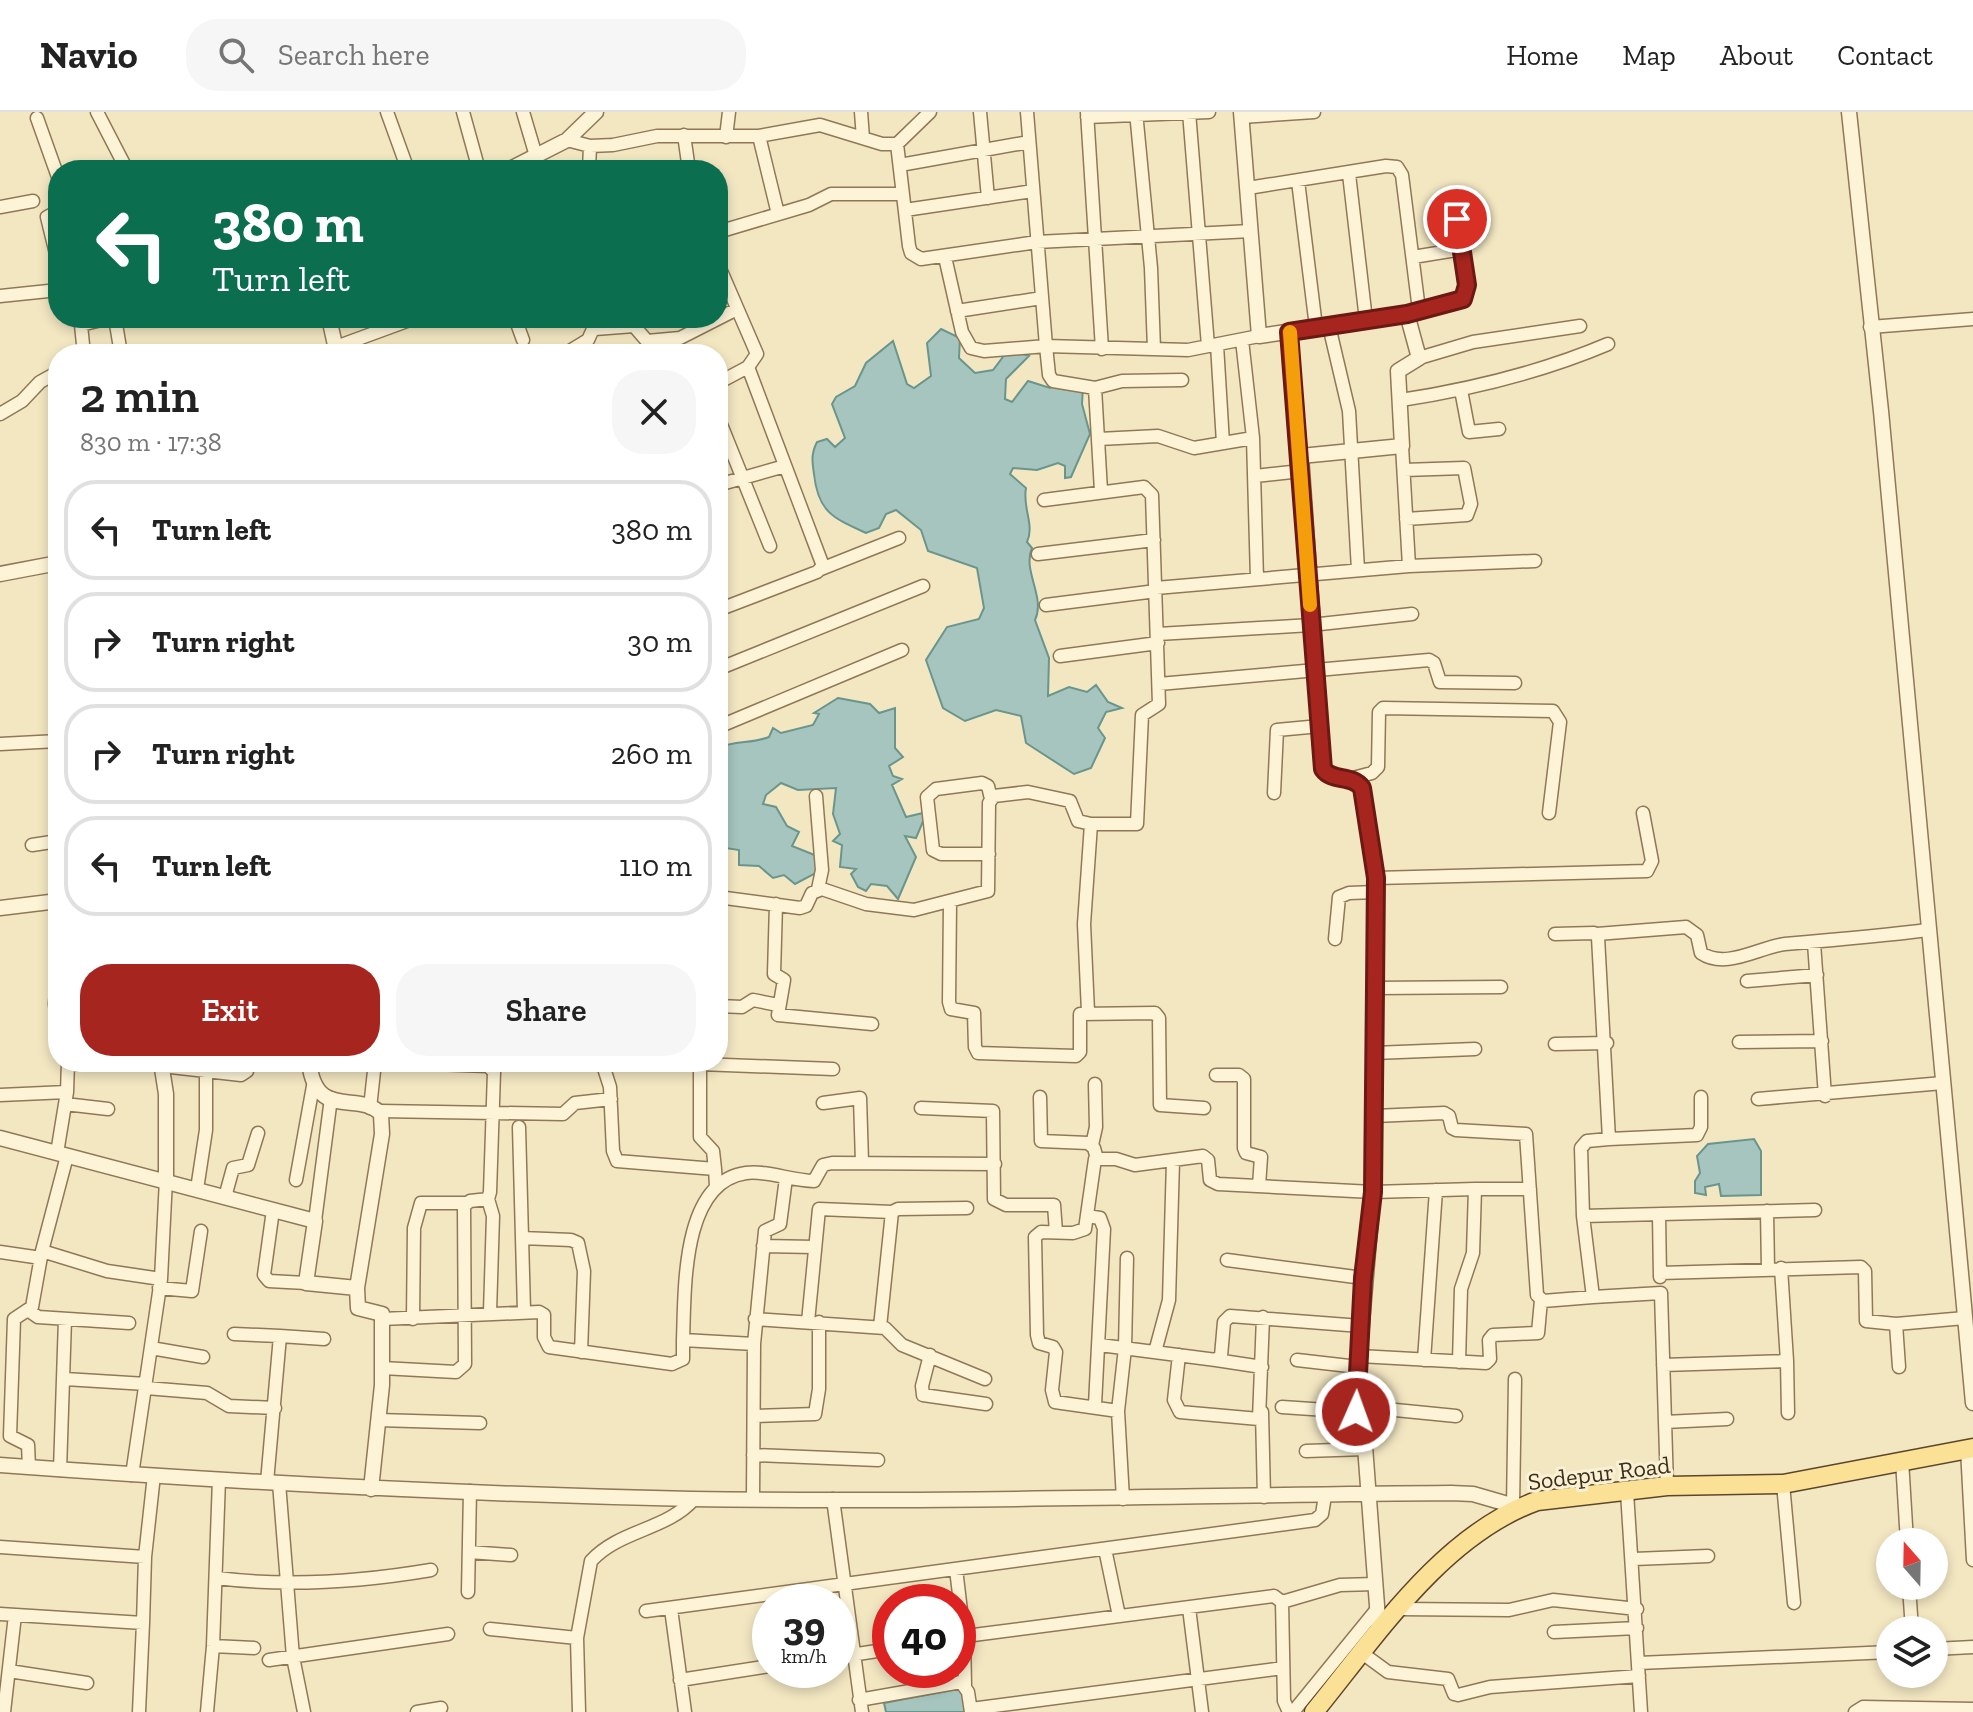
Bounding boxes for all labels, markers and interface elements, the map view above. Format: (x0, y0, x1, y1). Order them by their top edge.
search box (186, 19, 746, 91)
text: Navio (40, 32, 138, 78)
icon: search (214, 33, 258, 77)
text: Search here (278, 37, 430, 73)
text: Home (1506, 39, 1578, 72)
text: Map (1622, 39, 1676, 72)
text: About (1720, 39, 1793, 72)
text: Contact (1837, 39, 1933, 72)
pin (1423, 185, 1491, 253)
text: 380 m (212, 189, 364, 256)
icon: left (80, 192, 184, 296)
icon: arrive (1435, 197, 1479, 241)
text: Turn left (212, 257, 350, 300)
text: 2 min (80, 367, 199, 424)
button: close (612, 370, 696, 454)
text: 830 m · 17:38 (80, 426, 222, 458)
icon: left (84, 508, 128, 552)
text: Turn left (152, 512, 271, 548)
text: 380 m (611, 512, 692, 548)
icon: right (84, 620, 128, 664)
text: Turn right (152, 624, 294, 660)
text: 30 m (627, 624, 692, 660)
icon: right (84, 732, 128, 776)
text: Turn right (152, 736, 294, 772)
text: 260 m (611, 736, 692, 772)
icon: left (84, 844, 128, 888)
text: Turn left (152, 848, 271, 884)
text: 110 m (619, 848, 692, 884)
button: Exit (80, 964, 380, 1056)
button: Share (396, 964, 696, 1056)
position arrow (1314, 1370, 1398, 1454)
street label: Sodepur Road (1526, 1450, 1672, 1496)
north arrow (1876, 1528, 1948, 1600)
map controls (1876, 1528, 1948, 1688)
speed limit sign: 40 (872, 1584, 976, 1688)
text: 39 (783, 1602, 825, 1650)
button: layers (1876, 1616, 1948, 1688)
text: km/h (781, 1644, 827, 1668)

